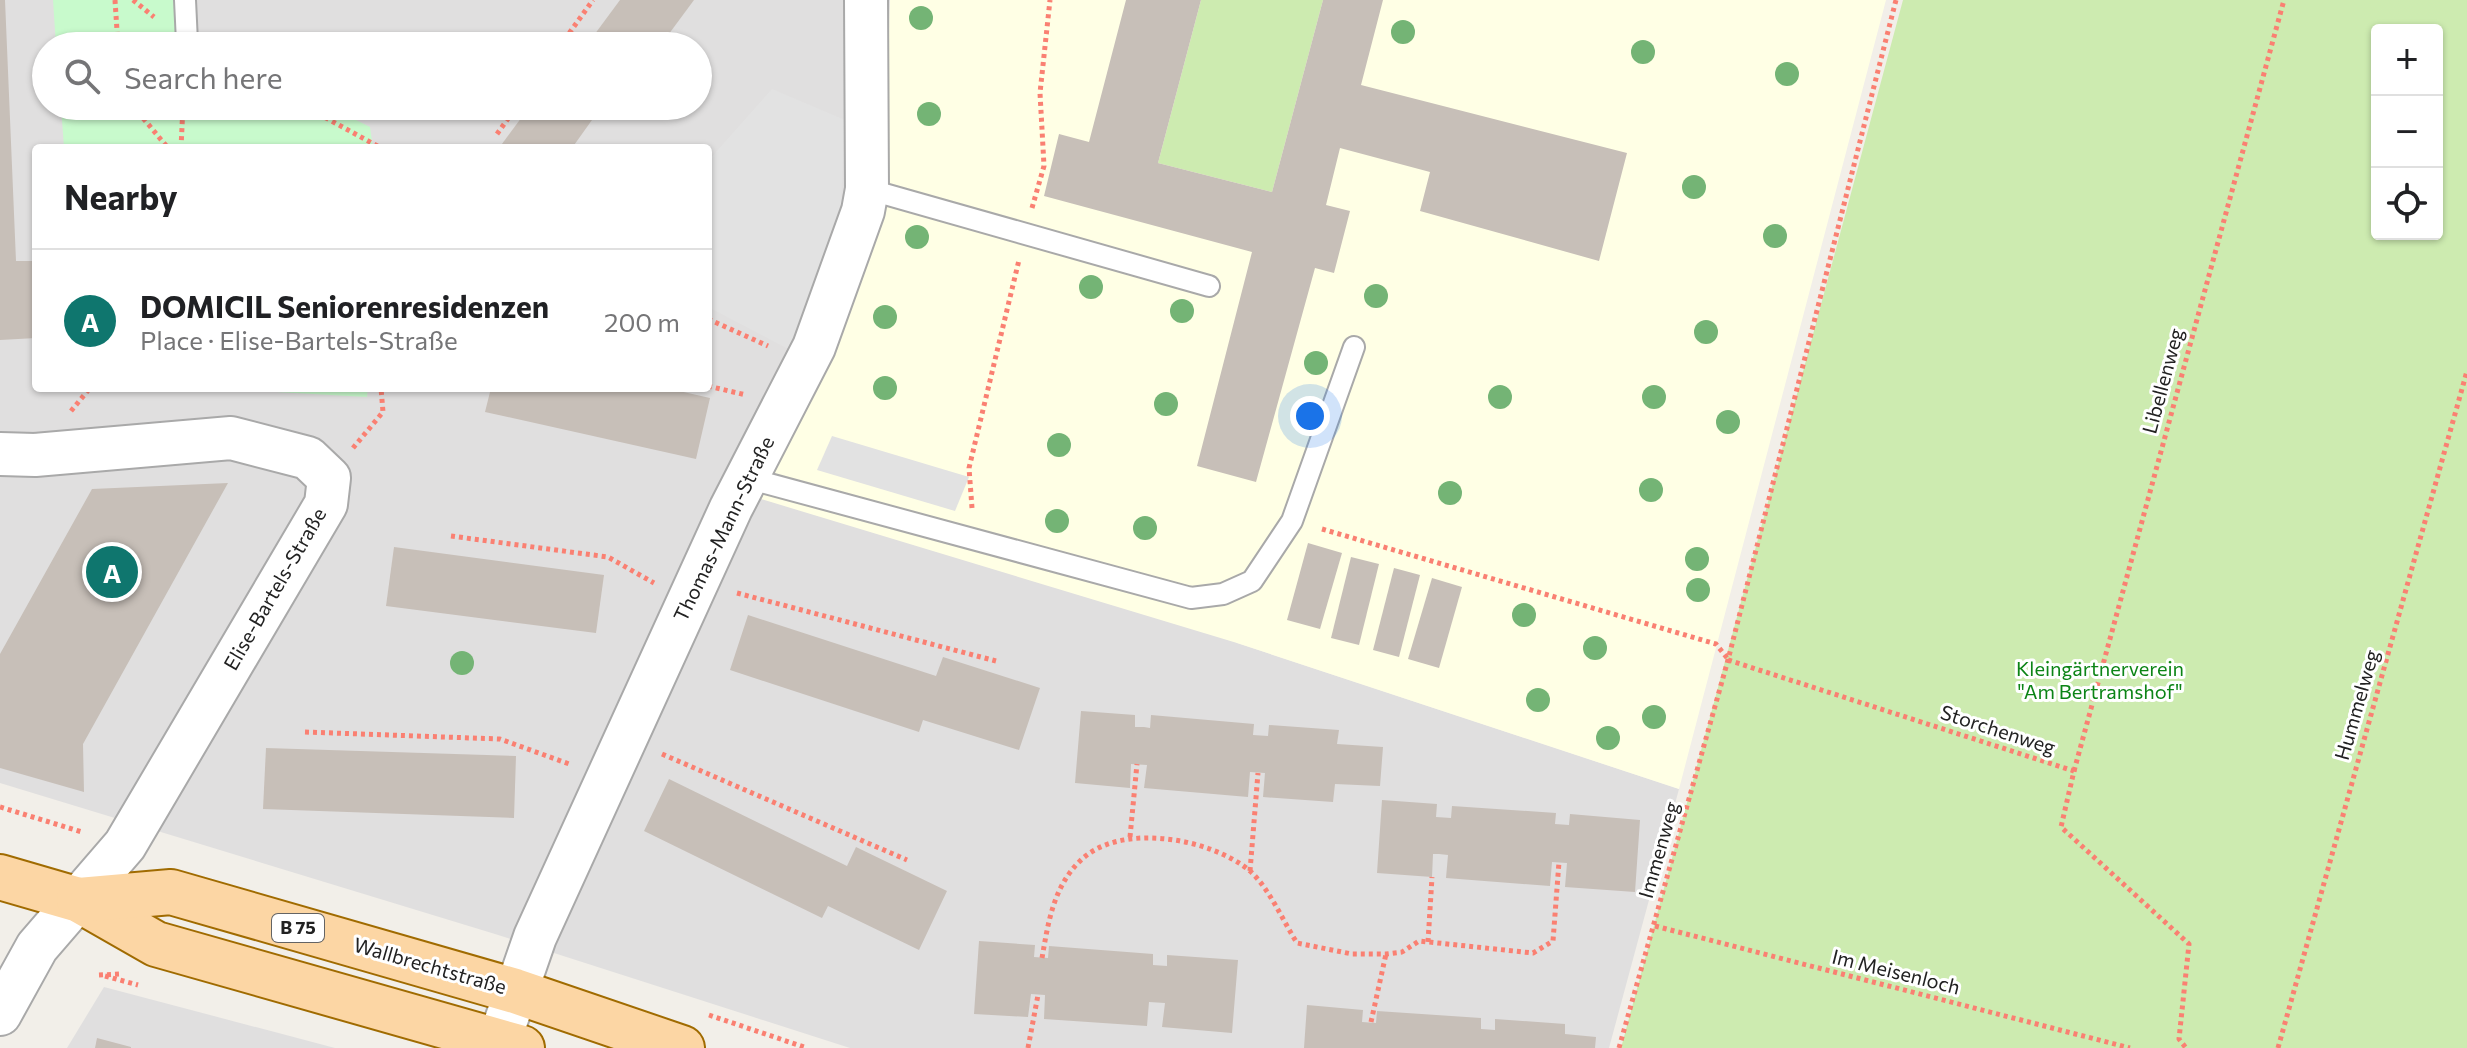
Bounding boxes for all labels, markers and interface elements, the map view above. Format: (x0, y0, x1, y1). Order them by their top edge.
map controls (2371, 24, 2443, 240)
button: + (2371, 24, 2443, 96)
search box (32, 32, 712, 120)
icon: search (60, 54, 104, 98)
text: Search here (124, 58, 283, 95)
button: − (2371, 96, 2443, 168)
button: locate (2371, 168, 2443, 240)
text: Nearby (64, 175, 178, 217)
text: DOMICIL Seniorenresidenzen (140, 287, 549, 324)
text: A (81, 306, 99, 337)
text: 200 m (604, 306, 680, 337)
text: Place · Elise-Bartels-Straße (140, 324, 458, 355)
street label: Libellenweg (2136, 325, 2188, 436)
your location (1290, 396, 1330, 436)
street label: Thomas-Mann-Straße (668, 432, 778, 625)
street label: Elise-Bartels-Straße (218, 503, 330, 674)
pin: A (86, 542, 138, 602)
street label: Hummelweg (2329, 647, 2383, 763)
park label: Kleingärtnerverein "Am Bertramshof" (2016, 656, 2184, 703)
street label: Storchenweg (1938, 699, 2059, 759)
street label: Immenweg (1633, 799, 1683, 901)
road number: B 75 (272, 914, 324, 942)
street label: Wallbrechtstraße (351, 932, 509, 998)
street label: Im Meisenloch (1830, 944, 1963, 999)

